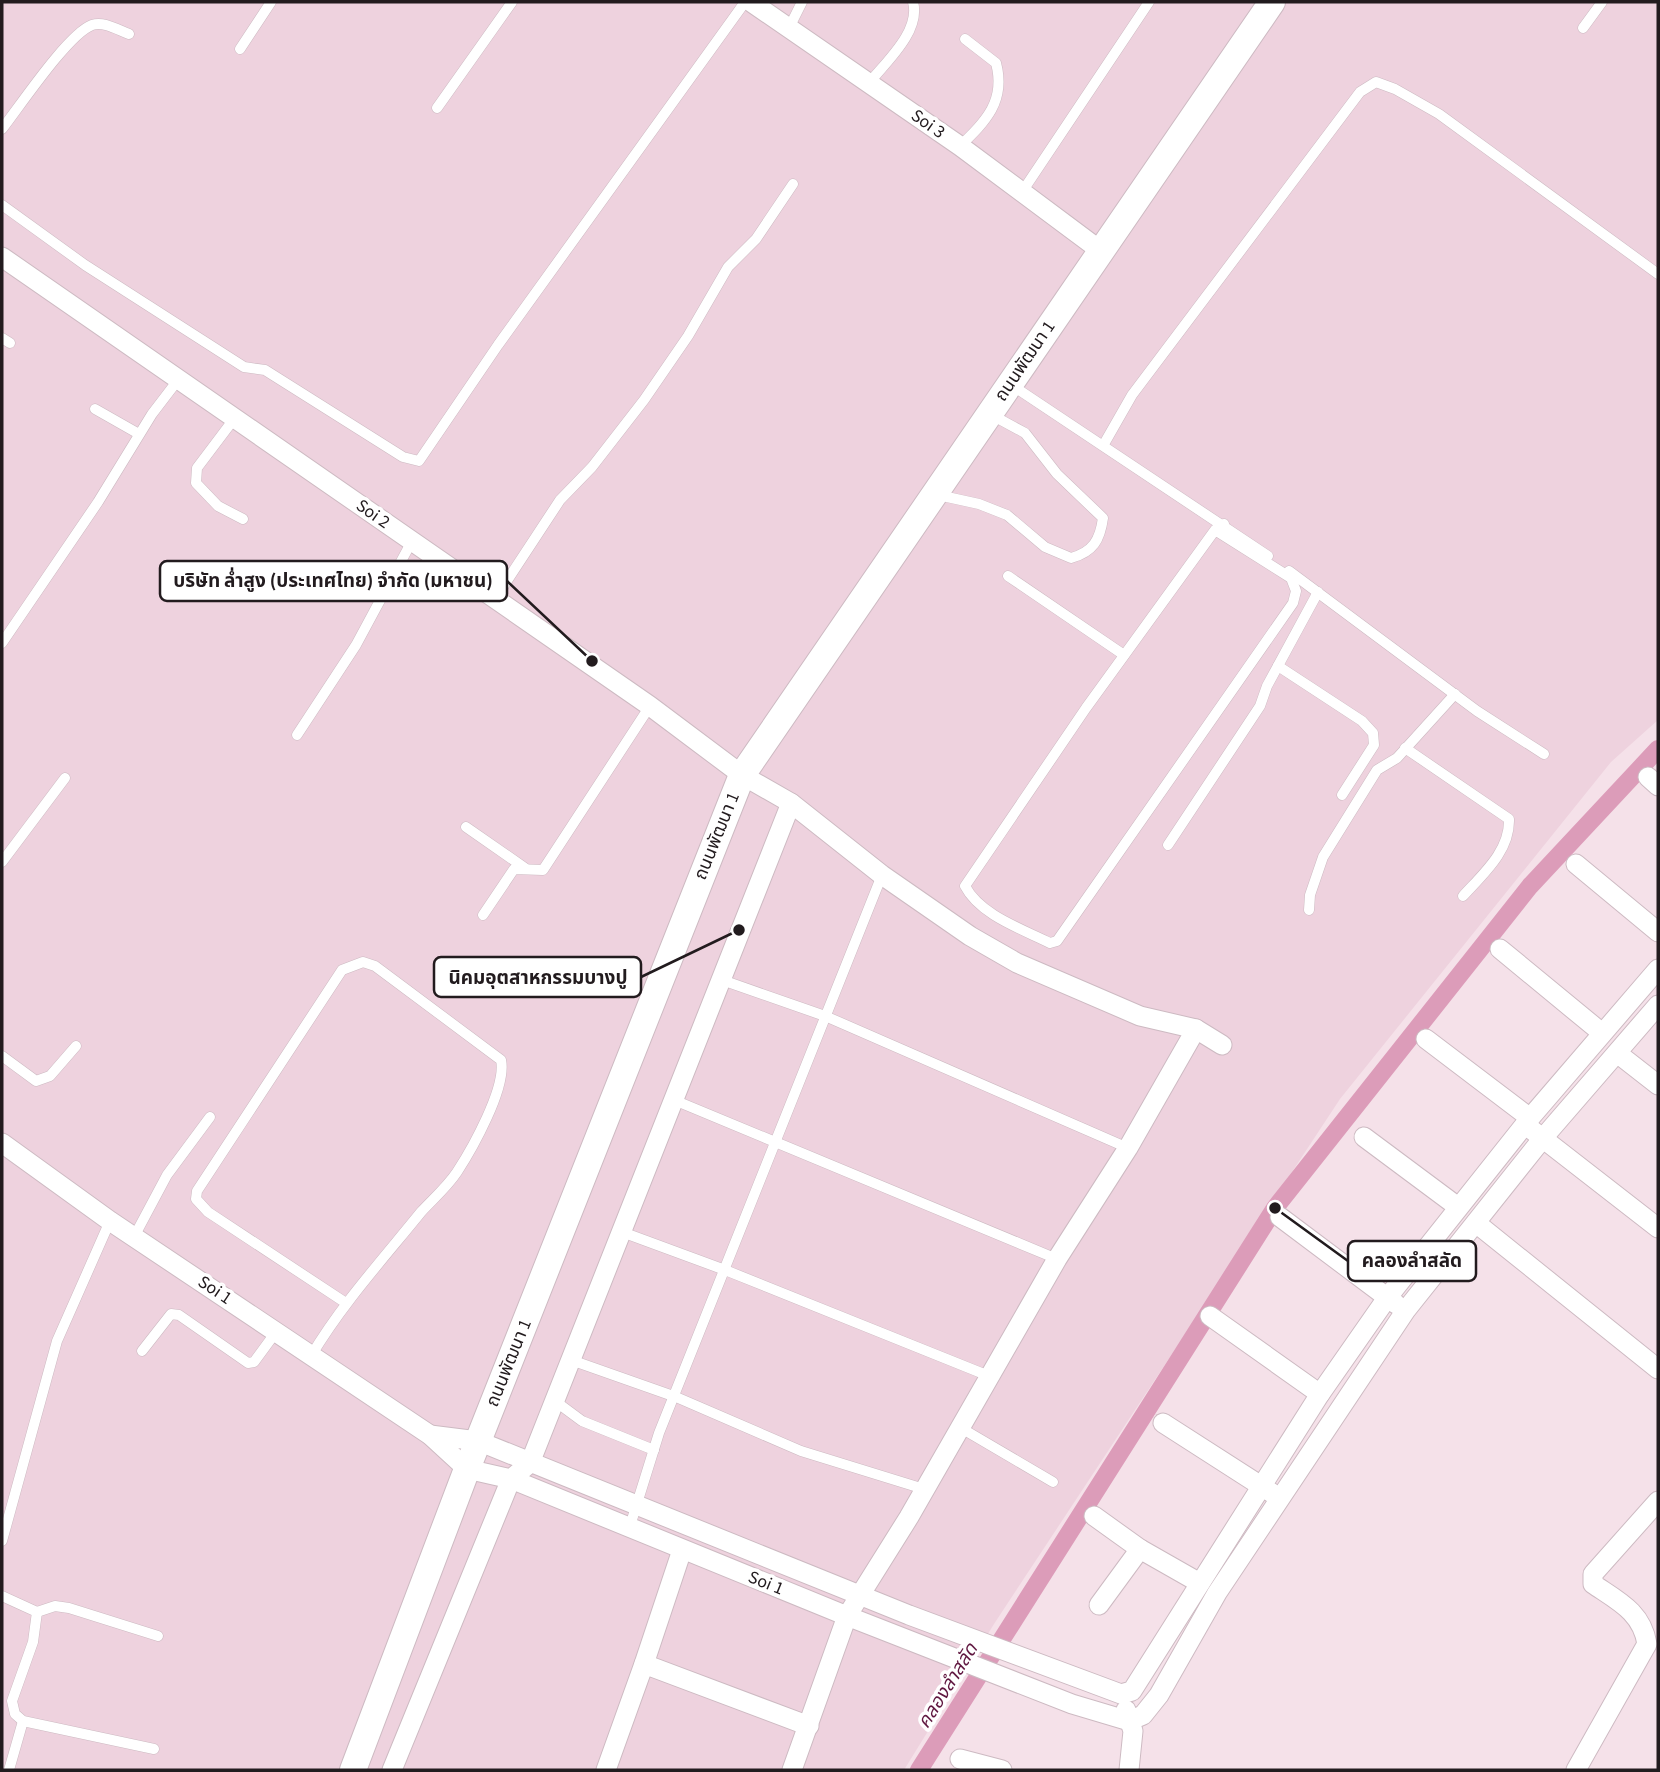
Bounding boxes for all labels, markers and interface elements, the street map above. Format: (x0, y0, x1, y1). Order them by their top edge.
street label: Soi 3 (906, 103, 950, 145)
street label: ถนนพัฒนา 1 (989, 316, 1061, 406)
street label: Soi 2 (351, 493, 395, 535)
callout: บริษัท ล่ำสูง (ประเทศไทย) จำกัด (มหาชน) (160, 561, 507, 601)
text: บริษัท ล่ำสูง (ประเทศไทย) จำกัด (มหาชน) (173, 567, 493, 595)
street label: ถนนพัฒนา 1 (688, 788, 746, 884)
callout: นิคมอุตสาหกรรมบางปู (434, 957, 641, 997)
text: นิคมอุตสาหกรรมบางปู (448, 965, 628, 992)
callout: คลองลำสลัด (1348, 1241, 1476, 1281)
text: คลองลำสลัด (1362, 1248, 1462, 1275)
street label: Soi 1 (193, 1269, 237, 1311)
street label: ถนนพัฒนา 1 (480, 1315, 538, 1411)
street label: Soi 1 (744, 1565, 788, 1601)
water label: คลองลำสลัด (911, 1637, 985, 1734)

